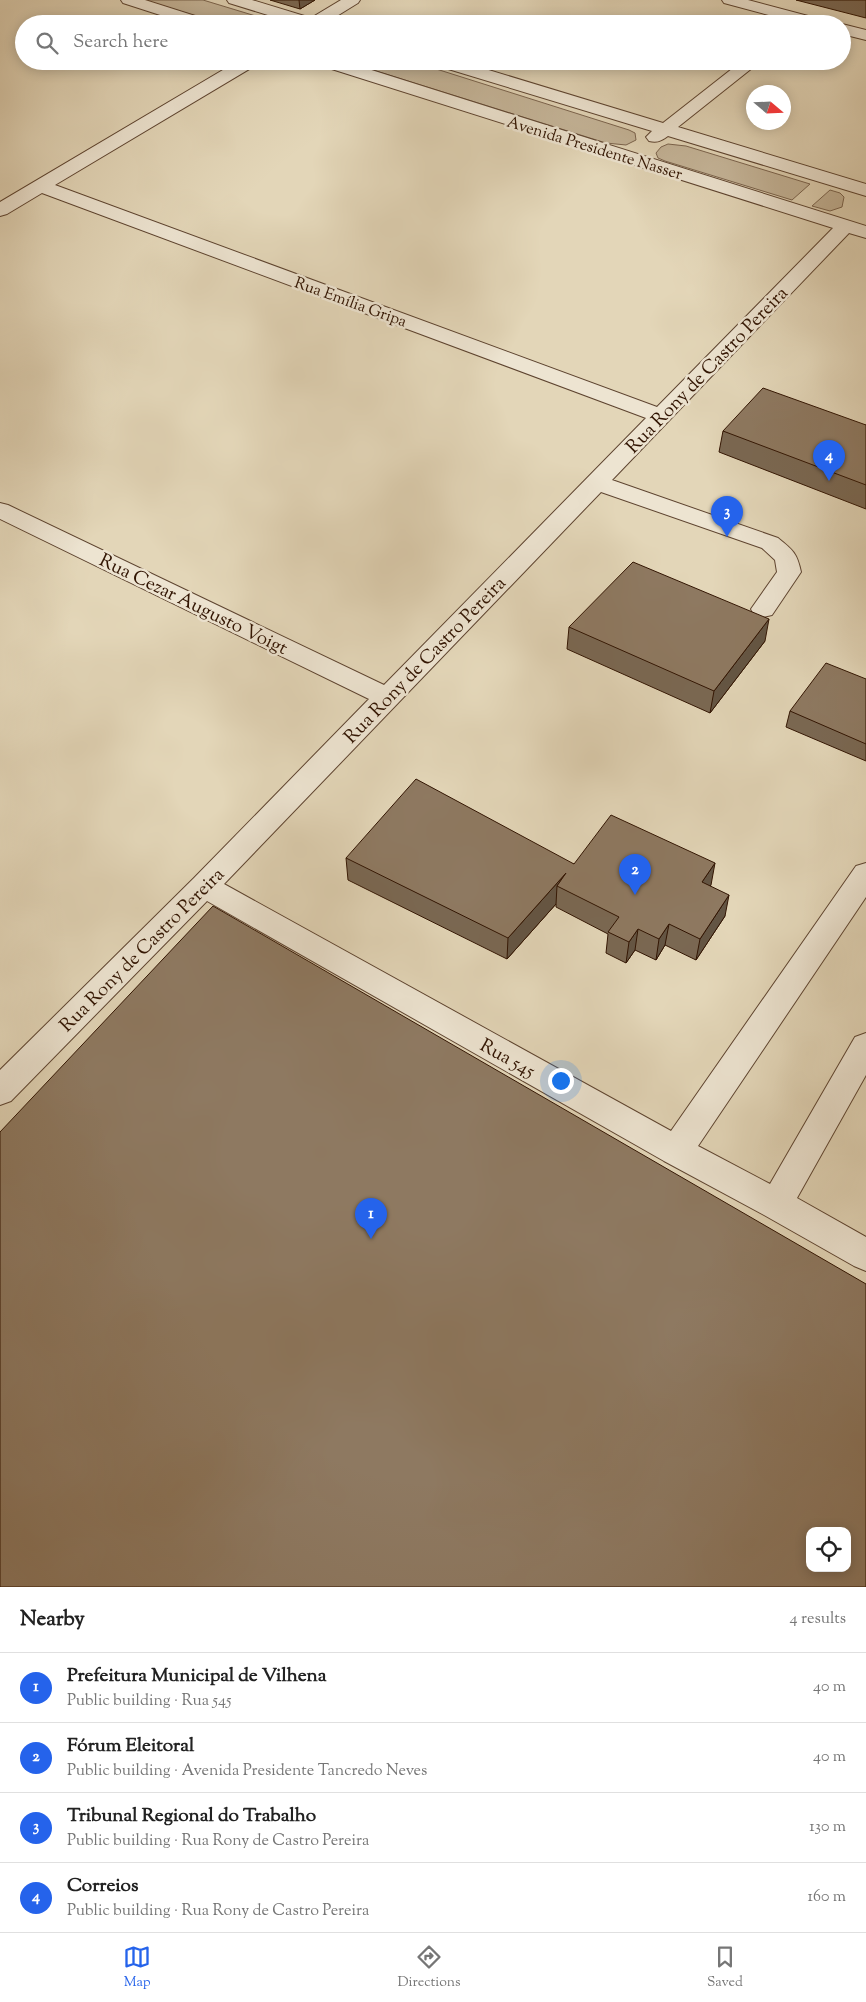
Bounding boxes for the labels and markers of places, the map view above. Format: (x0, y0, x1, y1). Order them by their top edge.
pin: 4 (813, 440, 845, 481)
pin: 3 (711, 496, 743, 537)
pin: 2 (619, 854, 651, 895)
pin: 1 (355, 1198, 387, 1239)

